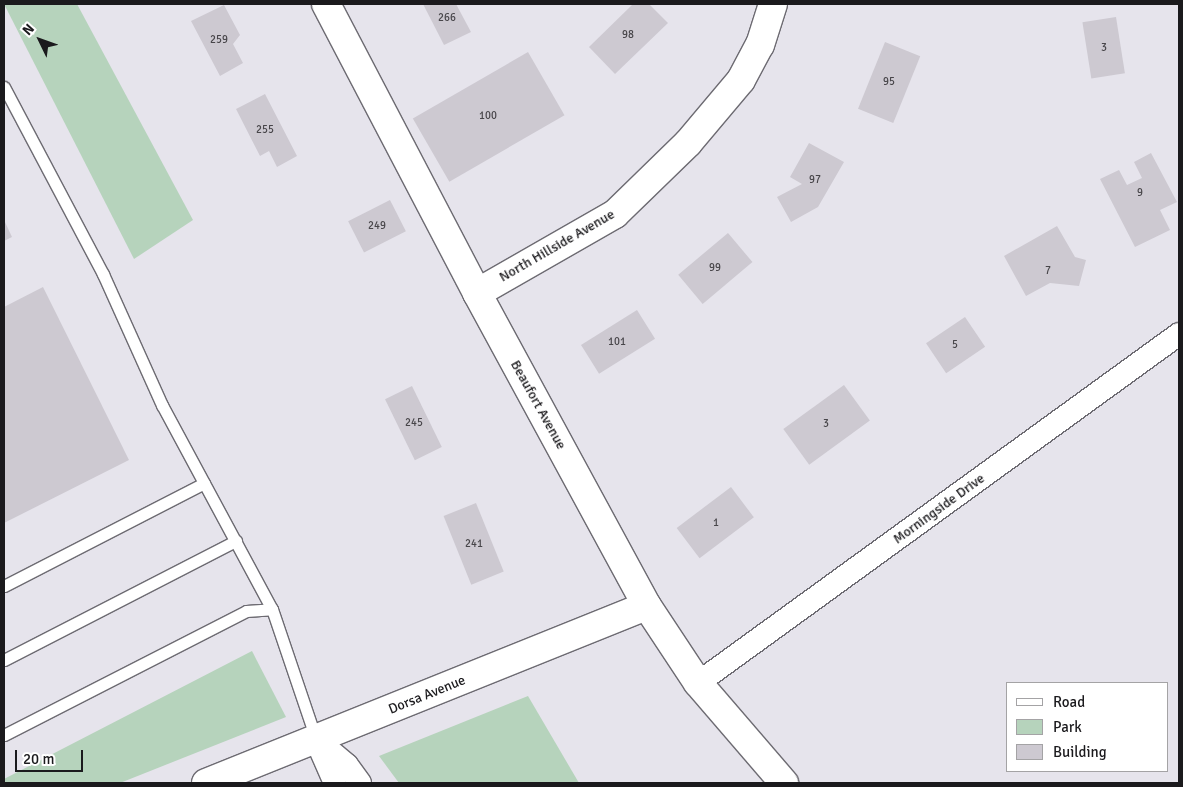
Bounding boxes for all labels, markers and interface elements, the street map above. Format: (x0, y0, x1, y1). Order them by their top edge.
house number: 266 (438, 11, 456, 25)
north arrow (15, 15, 65, 65)
text: N (19, 20, 38, 39)
house number: 98 (622, 28, 634, 42)
house number: 259 (210, 33, 228, 47)
house number: 3 (1101, 41, 1107, 55)
house number: 95 (883, 75, 895, 89)
house number: 100 (479, 109, 497, 123)
house number: 255 (256, 123, 274, 137)
house number: 97 (809, 173, 821, 187)
house number: 9 (1137, 186, 1143, 200)
street label: North Hillside Avenue (496, 206, 618, 286)
house number: 249 (368, 219, 386, 233)
house number: 99 (709, 261, 721, 275)
house number: 7 (1045, 264, 1051, 278)
house number: 101 (608, 335, 626, 349)
house number: 5 (952, 338, 958, 352)
street label: Beaufort Avenue (507, 358, 569, 452)
house number: 245 (405, 416, 423, 430)
house number: 3 (823, 417, 829, 431)
street label: Morningside Drive (890, 470, 988, 548)
house number: 1 (713, 516, 719, 530)
house number: 241 (465, 537, 483, 551)
street label: Dorsa Avenue (386, 672, 468, 718)
legend (1006, 682, 1168, 772)
text: Road (1053, 693, 1085, 711)
text: Park (1053, 718, 1082, 736)
scale bar (18, 740, 85, 772)
text: Building (1053, 743, 1107, 761)
text: 20 m (23, 750, 54, 768)

